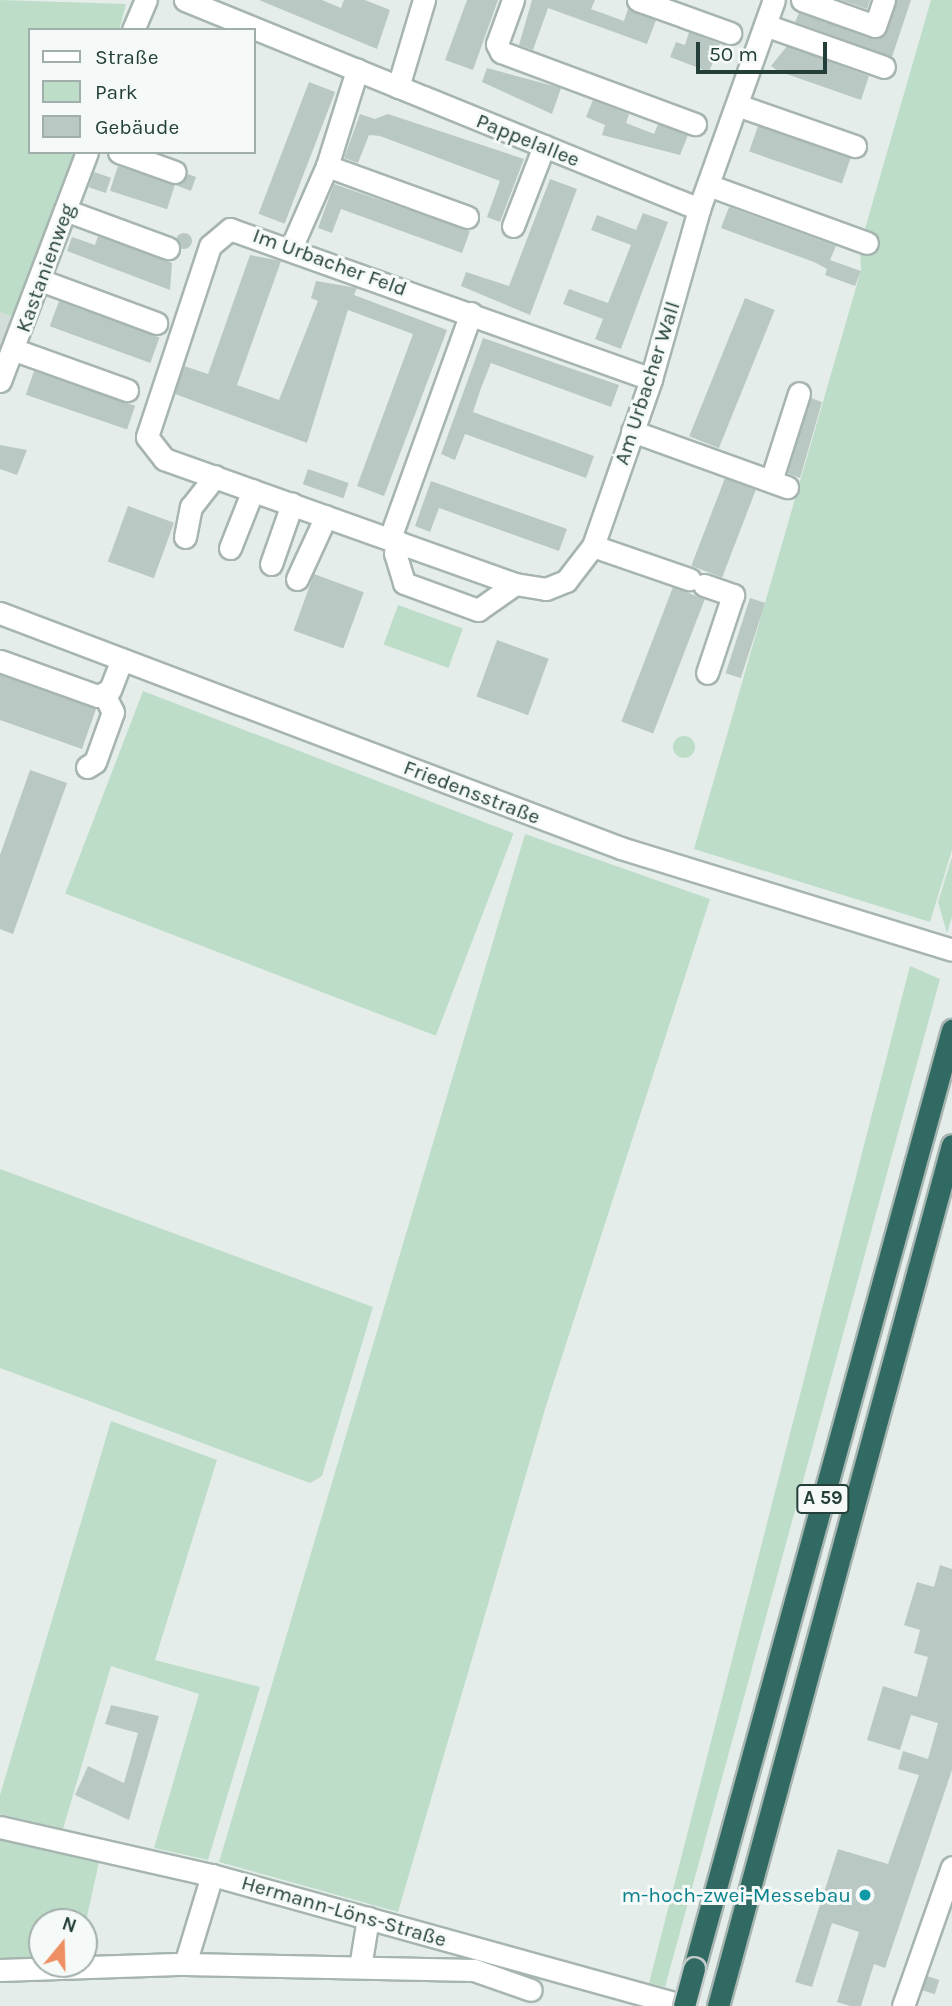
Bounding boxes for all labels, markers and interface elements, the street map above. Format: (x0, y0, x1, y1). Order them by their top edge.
legend (28, 28, 256, 154)
scale bar (700, 28, 831, 72)
text: 50 m (709, 42, 758, 66)
text: Straße (95, 45, 158, 69)
text: Park (95, 80, 138, 104)
street label: Pappelallee (473, 108, 583, 172)
text: Gebäude (95, 115, 179, 139)
street label: Kastanienweg (10, 200, 80, 336)
street label: Im Urbacher Feld (249, 222, 411, 302)
street label: Am Urbacher Wall (609, 298, 685, 468)
street label: Friedensstraße (400, 754, 544, 830)
road number: A 59 (795, 1484, 851, 1514)
street label: Hermann-Löns-Straße (239, 1870, 449, 1952)
place label: m-hoch-zwei-Messebau (621, 1882, 851, 1908)
marker: m-hoch-zwei-Messebau (857, 1887, 873, 1903)
north arrow (28, 1908, 98, 1978)
text: N (59, 1912, 79, 1938)

